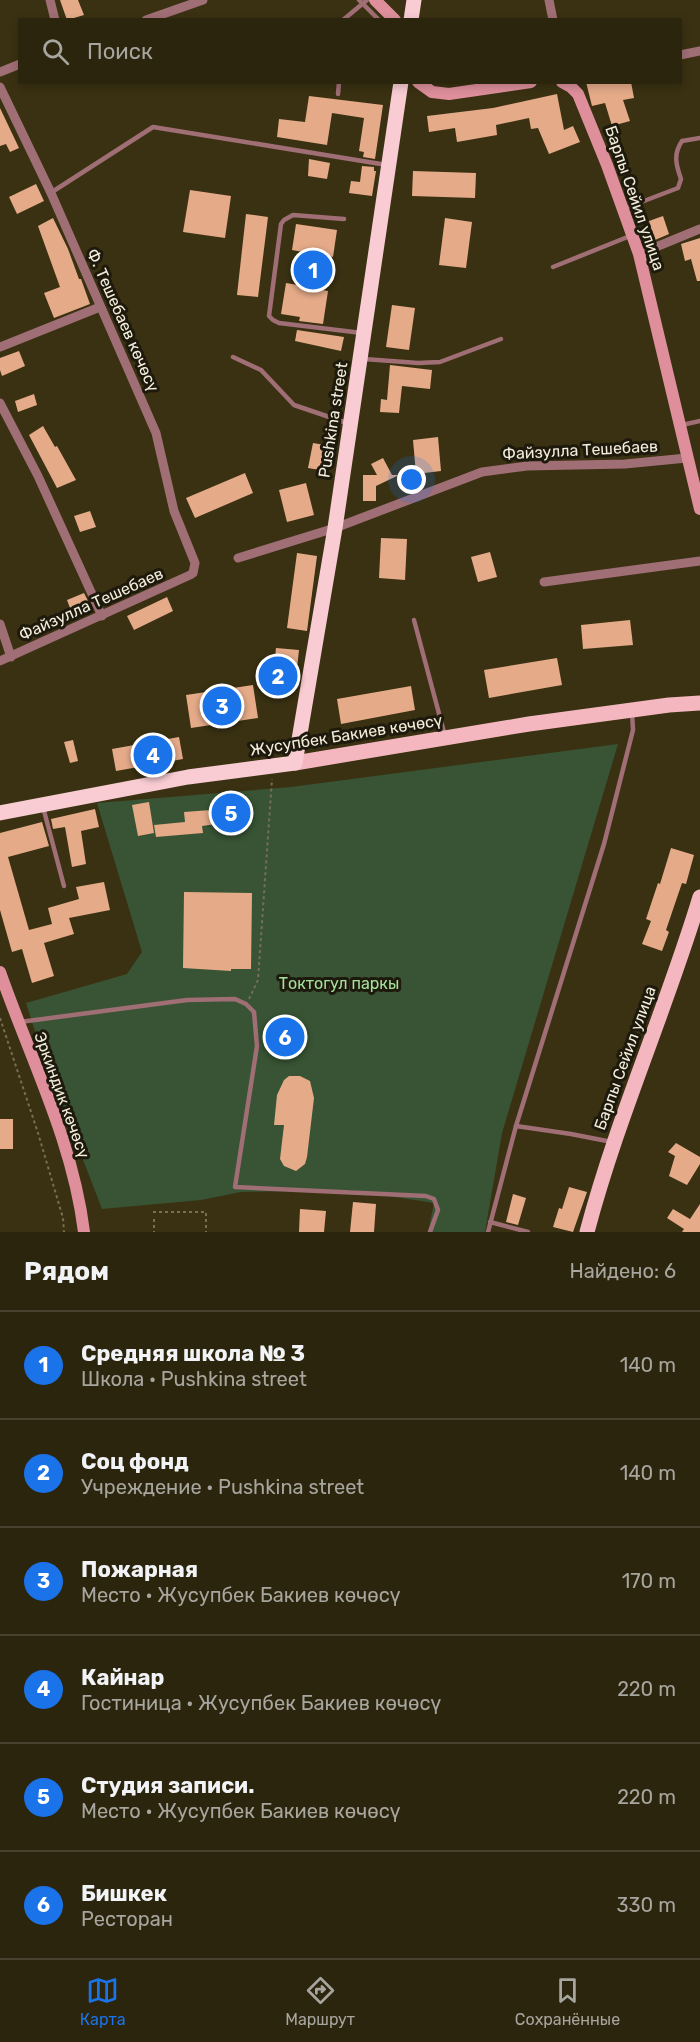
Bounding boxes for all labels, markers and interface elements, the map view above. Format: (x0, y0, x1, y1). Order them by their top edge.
search box (18, 18, 682, 84)
icon: search (39, 35, 72, 68)
text: Поиск (87, 38, 153, 65)
street label: Барпы Сейил улица (601, 123, 669, 273)
street label: Ф. Тешебаев көчөсү (83, 246, 163, 395)
pin: 1 (294, 248, 332, 292)
street label: Pushkina street (314, 361, 352, 479)
street label: Файзулла Тешебаев (502, 436, 658, 464)
your location (397, 465, 426, 494)
street label: Файзулла Тешебаев (16, 564, 166, 644)
pin: 2 (258, 654, 298, 698)
pin: 3 (202, 684, 242, 728)
street label: Жусупбек Бакиев көчөсү (248, 710, 444, 760)
pin: 4 (134, 732, 172, 777)
pin: 5 (212, 790, 250, 836)
park label: Токтогул паркы (279, 974, 399, 993)
street label: Барпы Сейил улица (590, 983, 660, 1133)
pin: 6 (266, 1014, 304, 1060)
street label: Эркиндик көчөсү (30, 1029, 94, 1161)
text: Рядом (24, 1256, 109, 1287)
text: Найдено: 6 (570, 1259, 676, 1283)
text: Средняя школа № 3 (81, 1340, 305, 1367)
text: 1 (39, 1353, 48, 1377)
text: 140 m (620, 1353, 676, 1377)
text: Школа · Pushkina street (81, 1367, 307, 1391)
text: Соц фонд (81, 1448, 189, 1475)
text: 2 (37, 1461, 50, 1485)
text: 140 m (620, 1461, 676, 1485)
text: Учреждение · Pushkina street (81, 1475, 364, 1499)
text: Пожарная (81, 1556, 198, 1583)
text: 3 (37, 1569, 50, 1593)
text: 170 m (622, 1569, 676, 1593)
text: Место · Жусупбек Бакиев көчөсү (81, 1583, 400, 1607)
text: Кайнар (81, 1664, 164, 1691)
text: 4 (37, 1677, 50, 1701)
text: 220 m (617, 1677, 676, 1701)
text: Гостиница · Жусупбек Бакиев көчөсү (81, 1691, 441, 1715)
text: Студия записи. (81, 1772, 254, 1799)
text: 5 (37, 1785, 50, 1809)
text: 220 m (617, 1785, 676, 1809)
text: Место · Жусупбек Бакиев көчөсү (81, 1799, 400, 1823)
text: Бишкек (81, 1880, 167, 1907)
text: 6 (37, 1893, 50, 1917)
text: 330 m (617, 1893, 676, 1917)
text: Ресторан (81, 1907, 173, 1931)
tab: Карта (80, 1974, 126, 2029)
tab: Маршрут (285, 1974, 355, 2029)
tab: Сохранённые (515, 1974, 620, 2029)

